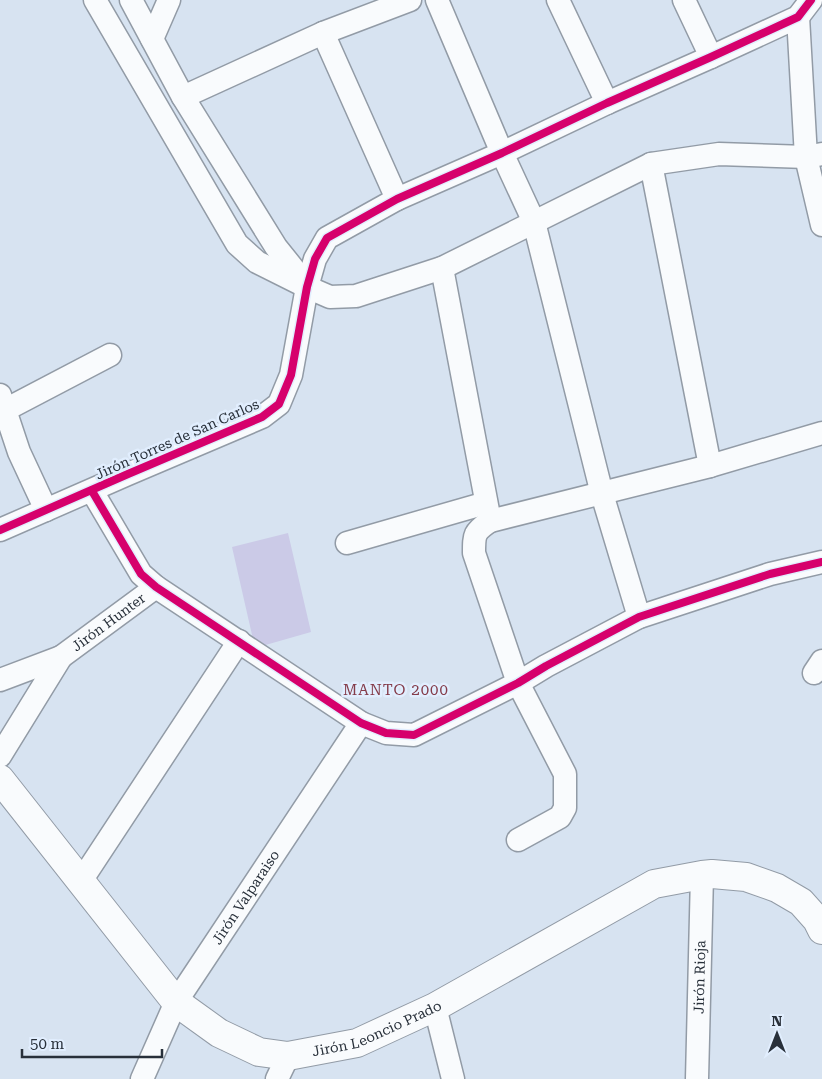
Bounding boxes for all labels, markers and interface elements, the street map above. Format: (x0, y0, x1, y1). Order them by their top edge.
street label: Jirón Torres de San Carlos (93, 395, 262, 482)
street label: Jirón Hunter (69, 590, 148, 654)
district label: MANTO 2000 (343, 681, 449, 699)
street label: Jirón Valparaiso (209, 847, 282, 947)
street label: Jirón Rioja (691, 940, 708, 1014)
street label: Jirón Leoncio Prado (311, 997, 444, 1059)
north arrow (752, 1009, 802, 1059)
text: N (772, 1013, 783, 1029)
scale bar (22, 1026, 162, 1058)
text: 50 m (30, 1035, 65, 1053)

